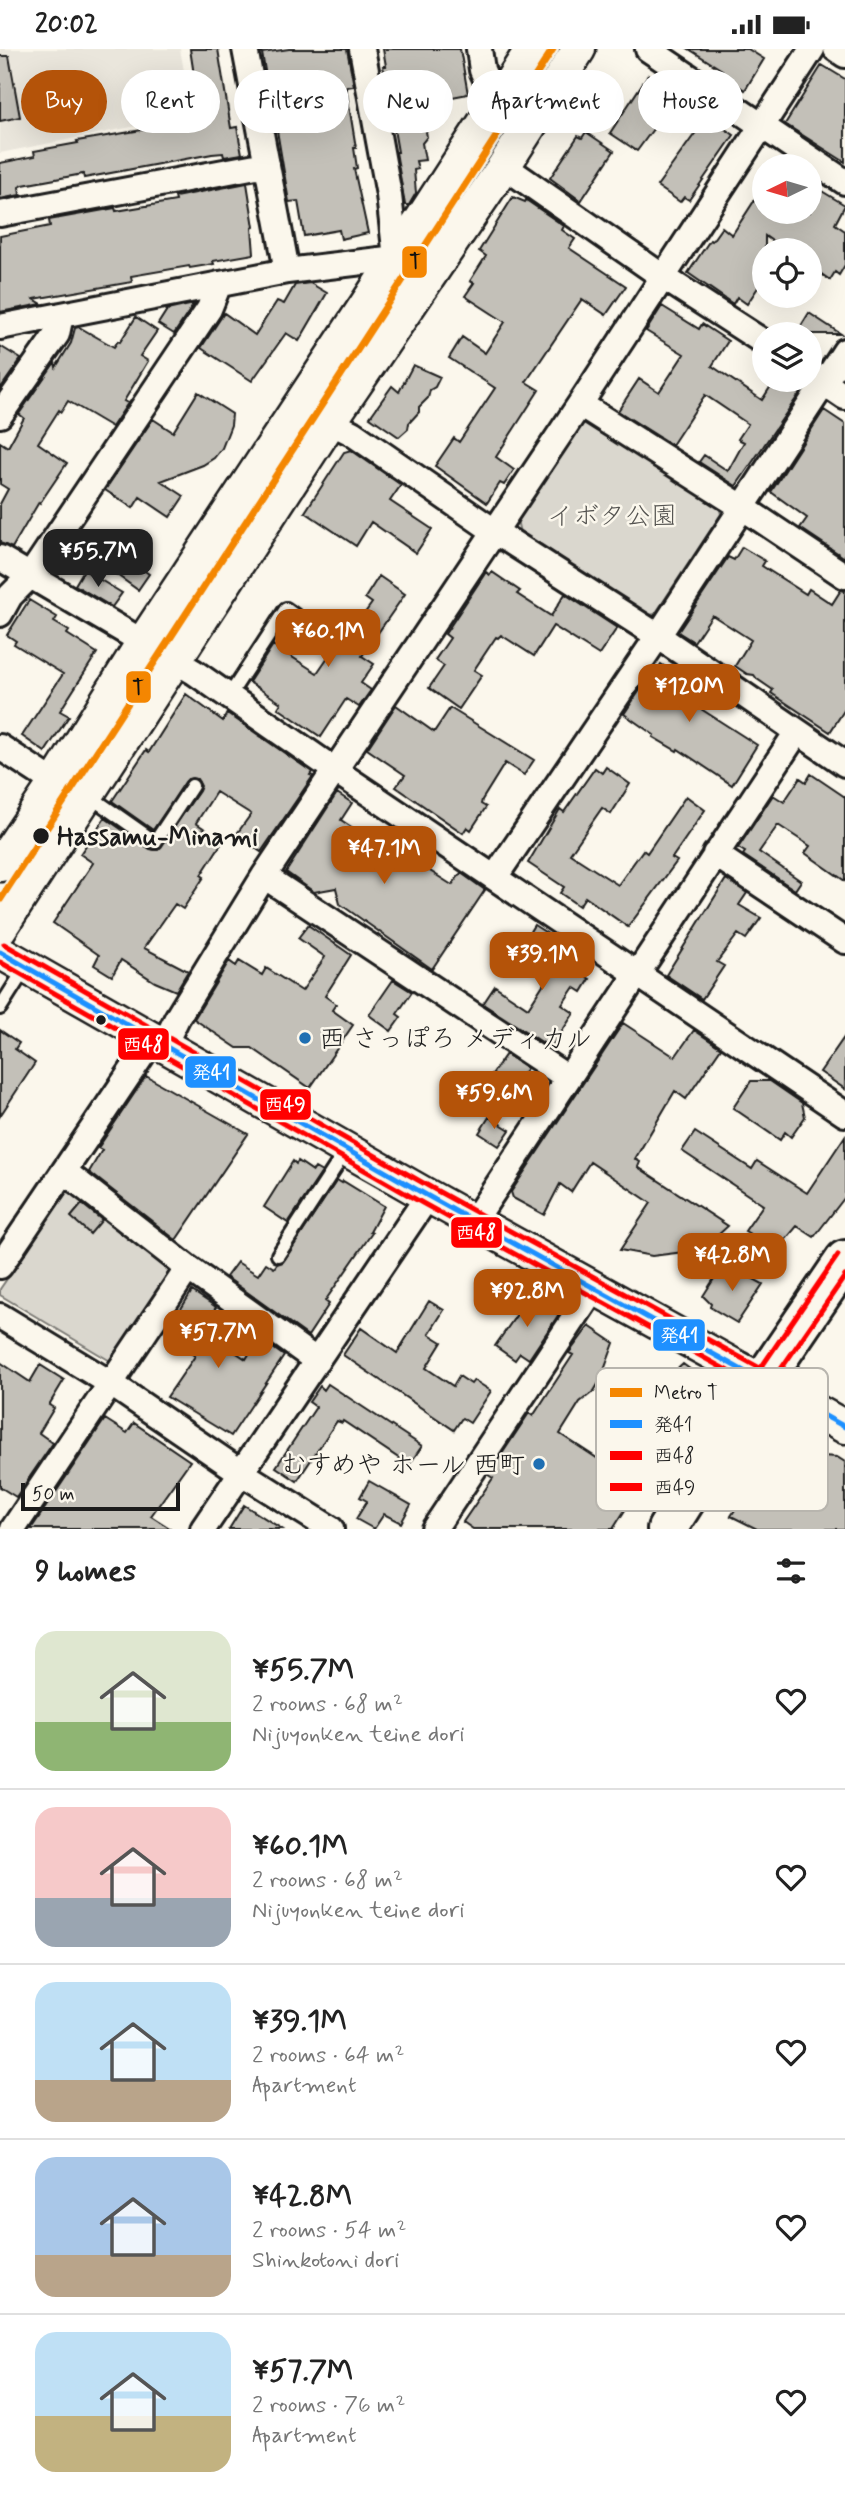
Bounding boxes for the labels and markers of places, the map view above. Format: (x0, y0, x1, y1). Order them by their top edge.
pin: ¥55.7M (41, 529, 155, 589)
pin: ¥60.1M (271, 609, 385, 669)
pin: ¥120M (640, 665, 738, 724)
place label: Hassamu-Minami (57, 821, 258, 855)
marker: Hassamu-Minami (31, 826, 51, 846)
pin: ¥47.1M (327, 827, 441, 886)
pin: ¥39.1M (485, 933, 599, 992)
unlabelled marker (94, 1013, 108, 1027)
place label: 西 さっぽろ メディカル (319, 1023, 592, 1057)
marker: 西 さっぽろ メディカル (297, 1030, 313, 1046)
pin: ¥59.6M (437, 1072, 551, 1131)
pin: ¥42.8M (675, 1233, 789, 1293)
pin: ¥92.8M (470, 1269, 584, 1329)
pin: ¥57.7M (161, 1311, 275, 1370)
place label: むすめや ホール 西町 (281, 1449, 525, 1483)
marker: むすめや ホール 西町 (531, 1456, 547, 1472)

